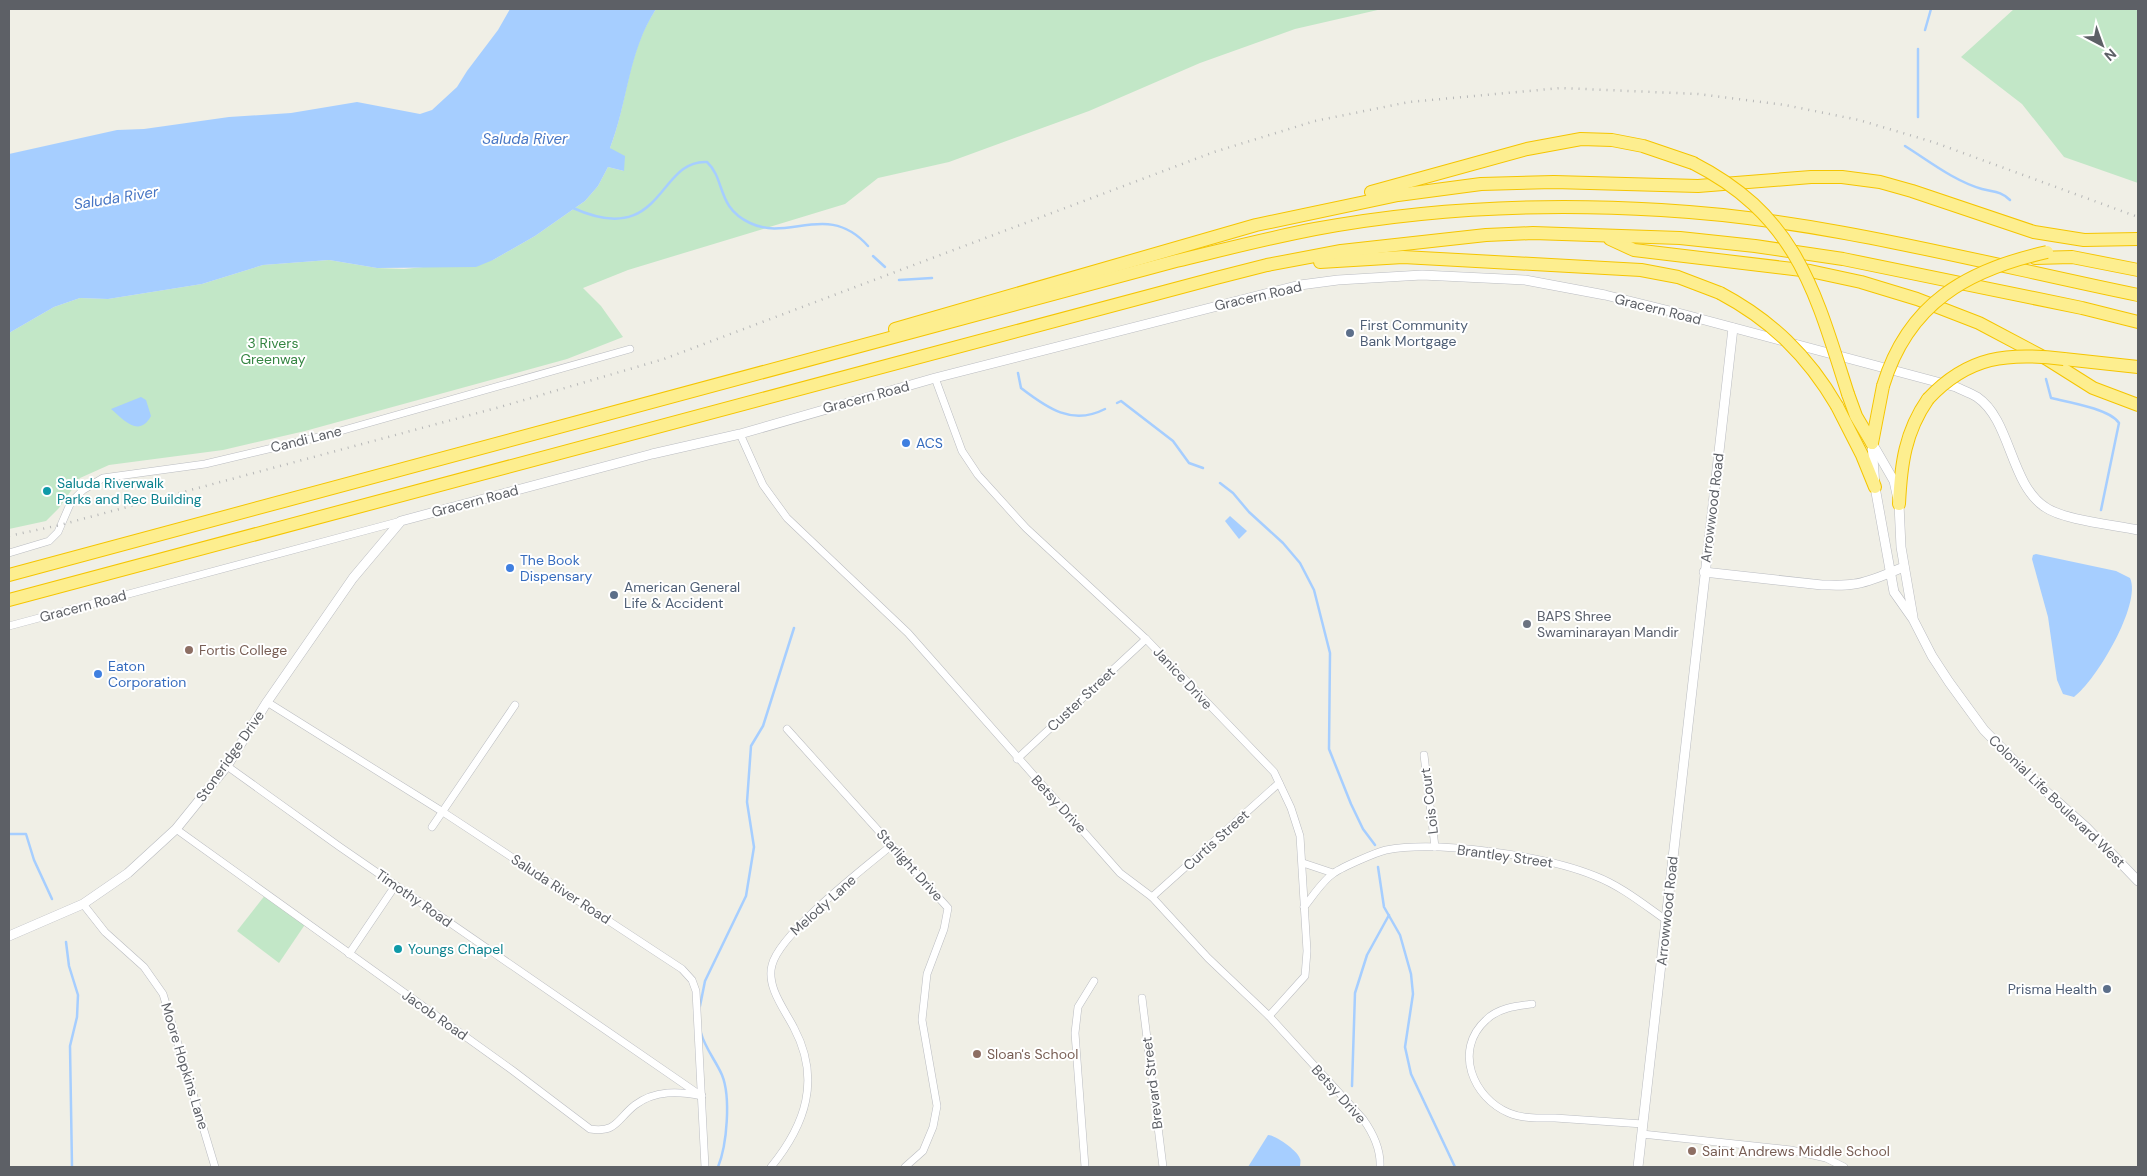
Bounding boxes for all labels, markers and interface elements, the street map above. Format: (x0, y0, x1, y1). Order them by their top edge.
north arrow (2077, 20, 2127, 70)
text: N (2101, 45, 2120, 65)
water label: Saluda River (482, 129, 568, 149)
water label: Saluda River (72, 181, 160, 215)
street label: Gracern Road (1213, 277, 1303, 315)
street label: Gracern Road (1613, 290, 1703, 328)
place label: First Community Bank Mortgage (1360, 316, 1468, 350)
marker: First Community Bank Mortgage (1344, 327, 1356, 339)
park label: 3 Rivers Greenway (240, 334, 306, 368)
street label: Gracern Road (821, 377, 911, 417)
street label: Candi Lane (269, 421, 343, 457)
place label: ACS (916, 434, 943, 452)
marker: ACS (900, 437, 912, 449)
street label: Arrowwood Road (1696, 452, 1728, 564)
place label: Saluda Riverwalk Parks and Rec Building (57, 474, 202, 508)
street label: Gracern Road (430, 481, 520, 521)
marker: Saluda Riverwalk Parks and Rec Building (41, 485, 53, 497)
place label: The Book Dispensary (520, 551, 593, 585)
marker: The Book Dispensary (504, 562, 516, 574)
place label: American General Life & Accident (624, 578, 740, 612)
street label: Gracern Road (38, 586, 128, 626)
marker: American General Life & Accident (608, 589, 620, 601)
place label: BAPS Shree Swaminarayan Mandir (1537, 607, 1679, 641)
marker: BAPS Shree Swaminarayan Mandir (1521, 618, 1533, 630)
place label: Fortis College (199, 641, 287, 659)
street label: Janice Drive (1150, 643, 1217, 713)
marker: Fortis College (183, 644, 195, 656)
place label: Eaton Corporation (108, 657, 186, 691)
street label: Custer Street (1043, 663, 1119, 735)
marker: Eaton Corporation (92, 668, 104, 680)
street label: Stoneridge Drive (192, 707, 268, 805)
street label: Colonial Life Boulevard West (1985, 731, 2129, 871)
street label: Lois Court (1416, 767, 1442, 835)
street label: Betsy Drive (1028, 771, 1091, 837)
street label: Curtis Street (1179, 806, 1253, 874)
street label: Starlight Drive (873, 825, 947, 905)
street label: Brantley Street (1456, 840, 1554, 872)
street label: Saluda River Road (508, 850, 614, 928)
street label: Arrowwood Road (1652, 855, 1682, 967)
street label: Timothy Road (372, 865, 456, 931)
street label: Melody Lane (786, 871, 860, 939)
place label: Youngs Chapel (408, 940, 503, 958)
marker: Youngs Chapel (392, 943, 404, 955)
place label: Prisma Health (2008, 980, 2097, 998)
marker: Prisma Health (2101, 983, 2113, 995)
street label: Jacob Road (399, 986, 471, 1044)
street label: Moore Hopkins Lane (157, 1000, 213, 1132)
street label: Brevard Street (1137, 1036, 1167, 1130)
place label: Sloan's School (987, 1045, 1078, 1063)
marker: Sloan's School (971, 1048, 983, 1060)
street label: Betsy Drive (1308, 1061, 1370, 1127)
place label: Saint Andrews Middle School (1702, 1142, 1890, 1160)
marker: Saint Andrews Middle School (1686, 1145, 1698, 1157)

